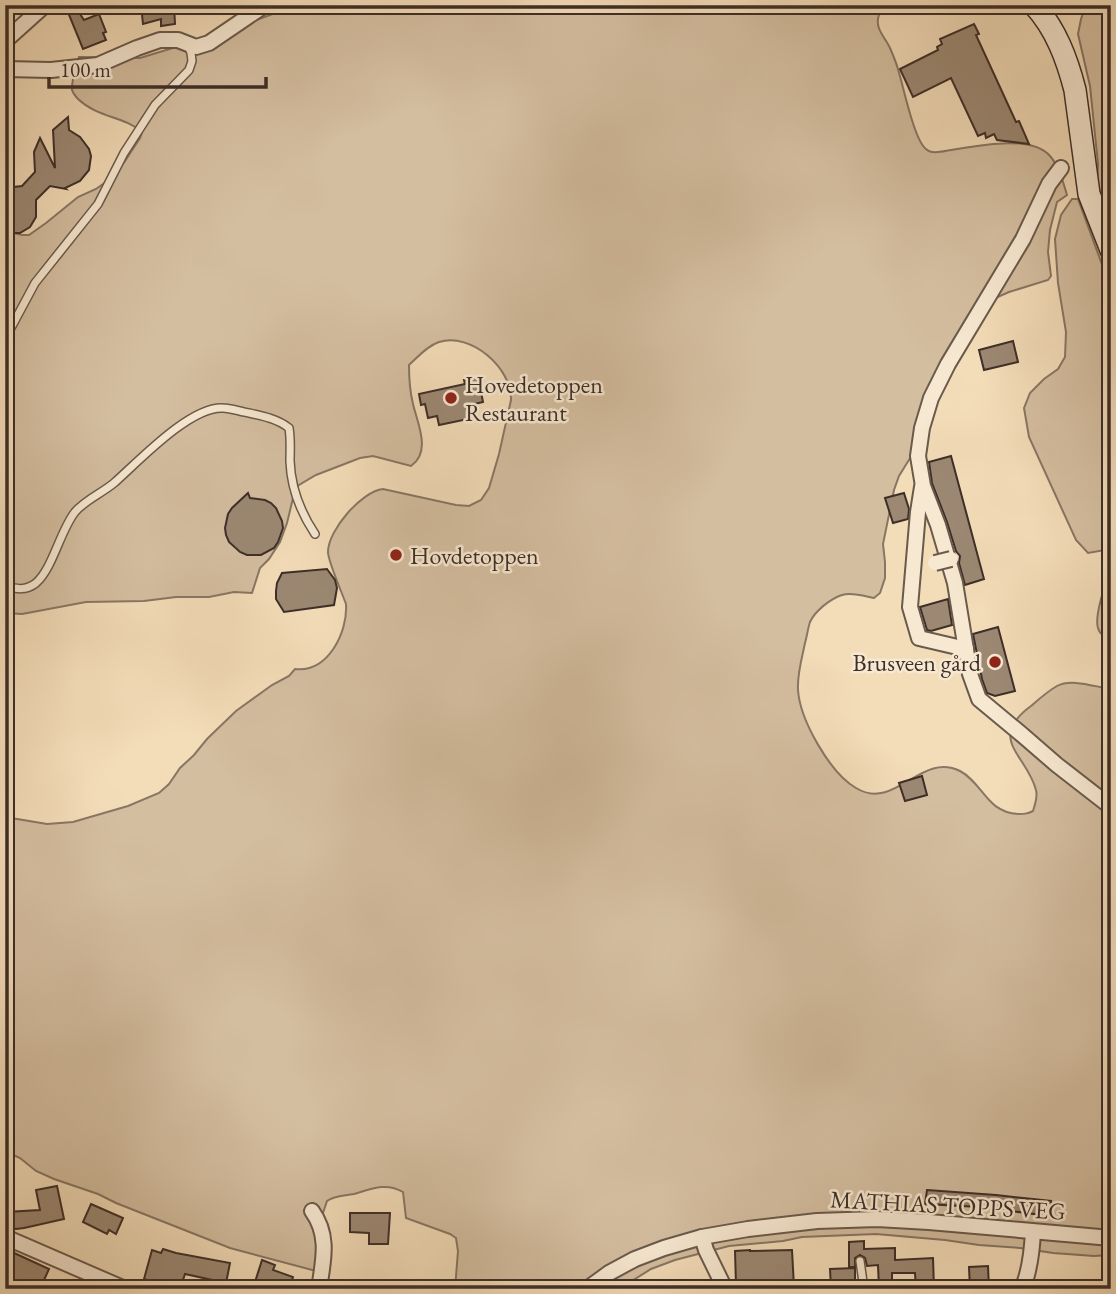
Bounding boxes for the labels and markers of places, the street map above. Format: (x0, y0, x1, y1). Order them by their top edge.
place label: Hovedetoppen Restaurant (465, 369, 603, 428)
marker: Hovedetoppen Restaurant (443, 390, 459, 406)
place label: Hovdetoppen (410, 540, 539, 571)
marker: Hovdetoppen (388, 547, 404, 563)
place label: Brusveen gård (852, 647, 982, 678)
marker: Brusveen gård (987, 654, 1003, 670)

